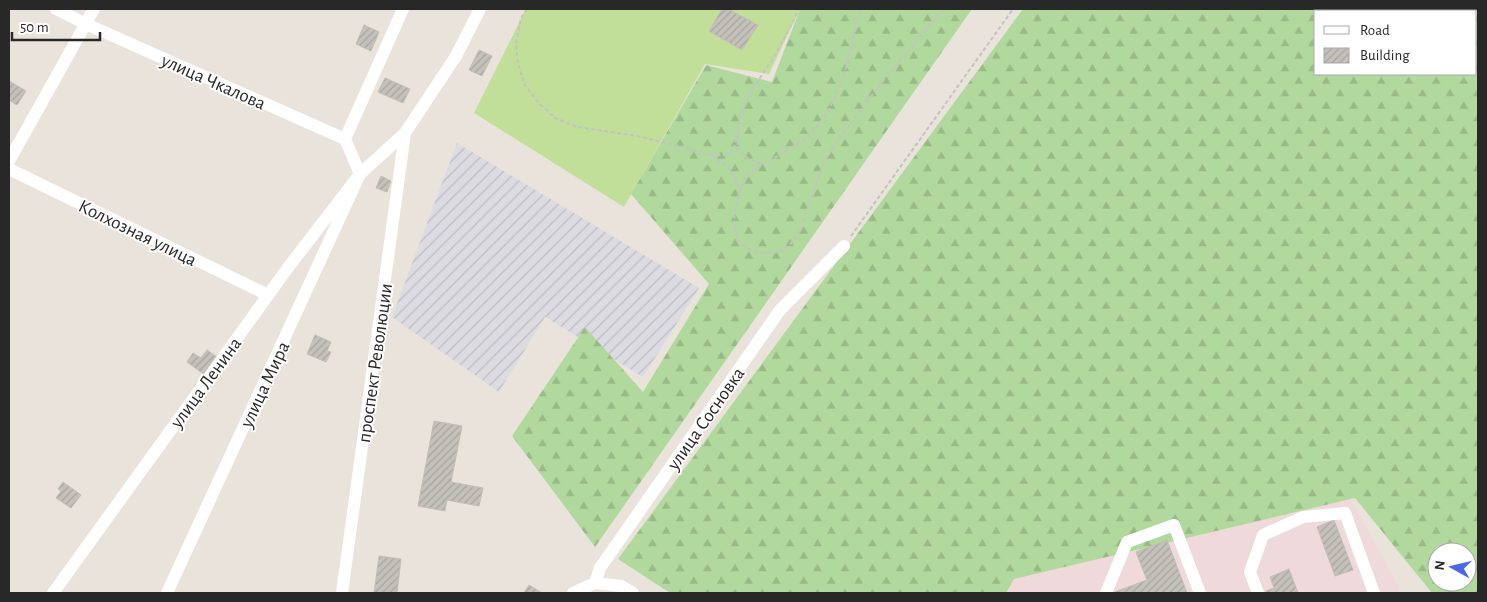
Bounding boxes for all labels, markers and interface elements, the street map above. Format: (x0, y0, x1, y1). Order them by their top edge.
scale bar (12, 10, 100, 42)
legend (1314, 10, 1477, 75)
text: 50 m (20, 20, 49, 35)
text: Road (1360, 23, 1390, 38)
text: Building (1360, 48, 1410, 63)
street label: улица Чкалова (158, 51, 269, 114)
street label: Колхозная улица (75, 197, 200, 270)
street label: проспект Революции (355, 282, 396, 444)
street label: улица Ленина (167, 334, 245, 432)
street label: улица Мира (237, 339, 294, 431)
street label: улица Сосновка (663, 364, 749, 474)
north arrow (1427, 542, 1477, 592)
text: N (1433, 560, 1448, 571)

